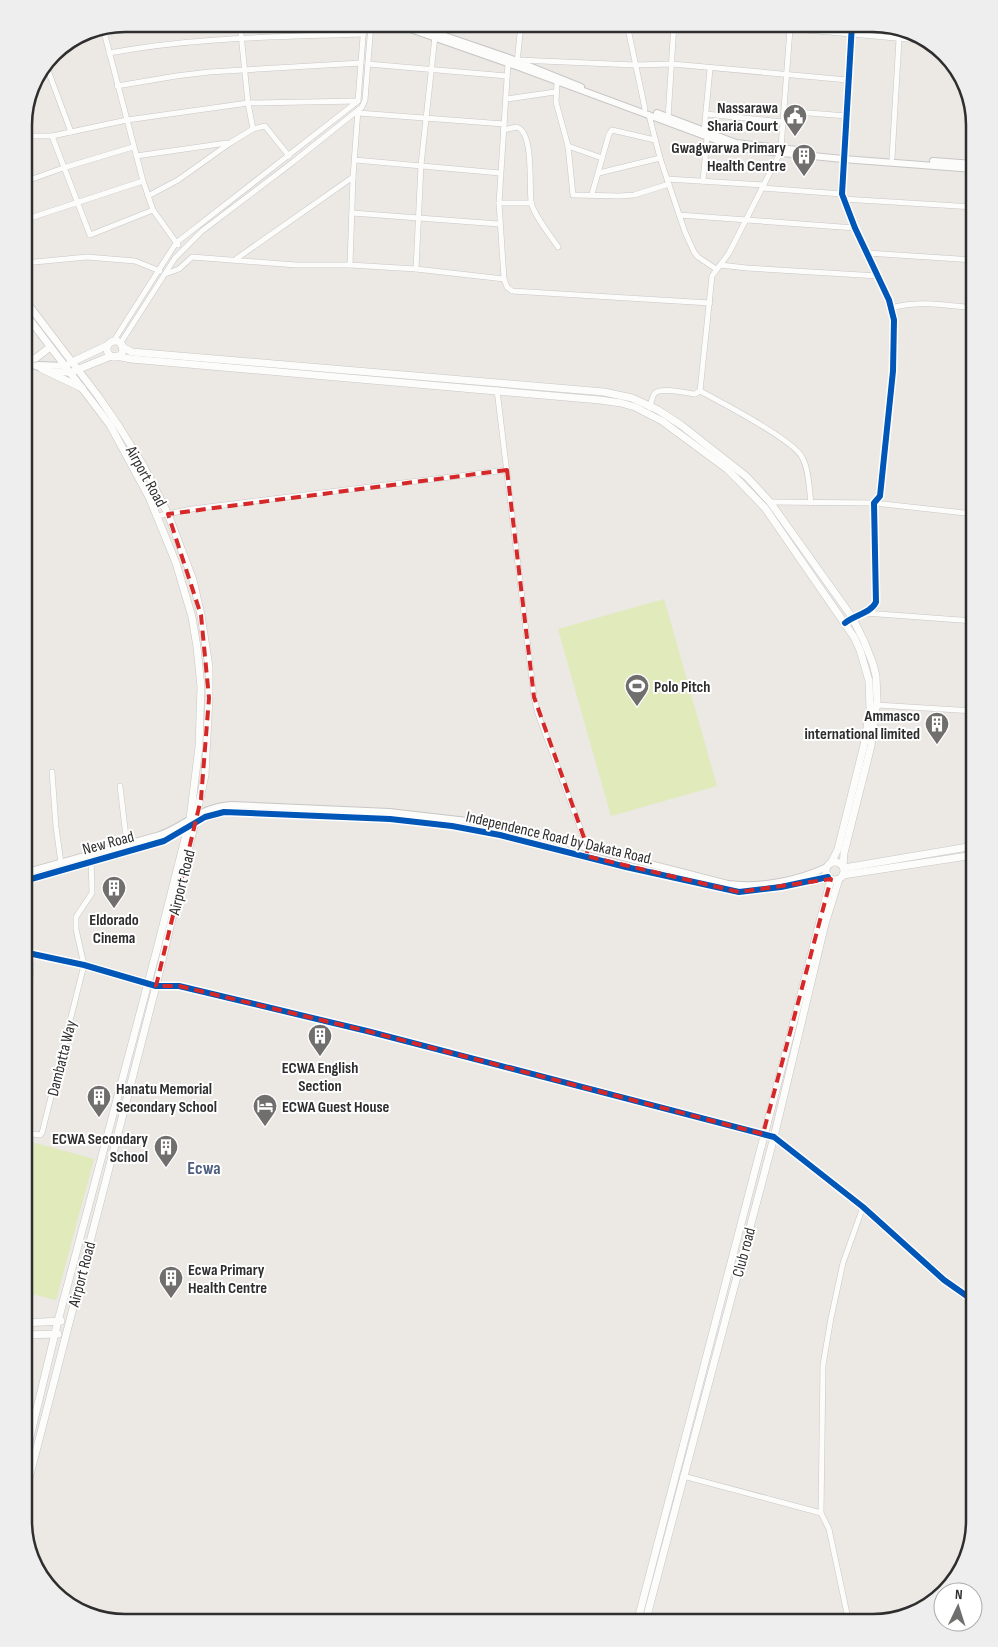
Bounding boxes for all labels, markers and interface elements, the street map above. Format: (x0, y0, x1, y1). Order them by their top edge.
place label: Nassarawa Sharia Court (707, 99, 778, 136)
public building icon: Nassarawa Sharia Court (782, 103, 808, 137)
place label: Gwagwarwa Primary Health Centre (671, 139, 786, 176)
building icon: Gwagwarwa Primary Health Centre (791, 143, 817, 177)
street label: Airport Road (121, 442, 170, 510)
sports icon: Polo Pitch (624, 673, 650, 707)
place label: Polo Pitch (654, 678, 710, 697)
place label: Ammasco international limited (804, 707, 920, 744)
building icon: Ammasco international limited (924, 711, 950, 745)
street label: Independence Road by Dakata Road. (464, 808, 655, 869)
street label: New Road (80, 827, 136, 859)
street label: Airport Road (165, 848, 200, 918)
building icon: Eldorado Cinema (101, 875, 127, 909)
place label: Eldorado Cinema (89, 911, 139, 948)
street label: Dambatta Way (44, 1018, 81, 1098)
building icon: ECWA English Section (307, 1023, 333, 1057)
place label: ECWA English Section (282, 1059, 358, 1096)
place label: Hanatu Memorial Secondary School (116, 1080, 217, 1117)
building icon: Hanatu Memorial Secondary School (86, 1084, 112, 1118)
hotel icon: ECWA Guest House (252, 1093, 278, 1127)
place label: ECWA Guest House (282, 1098, 390, 1117)
place label: ECWA Secondary School (52, 1130, 148, 1167)
building icon: ECWA Secondary School (153, 1134, 179, 1168)
district label: Ecwa (187, 1158, 221, 1179)
street label: Club road (729, 1226, 760, 1279)
street label: Airport Road (64, 1240, 100, 1310)
place label: Ecwa Primary Health Centre (188, 1261, 267, 1298)
building icon: Ecwa Primary Health Centre (158, 1265, 184, 1299)
north arrow (933, 1582, 983, 1632)
text: N (955, 1586, 963, 1603)

